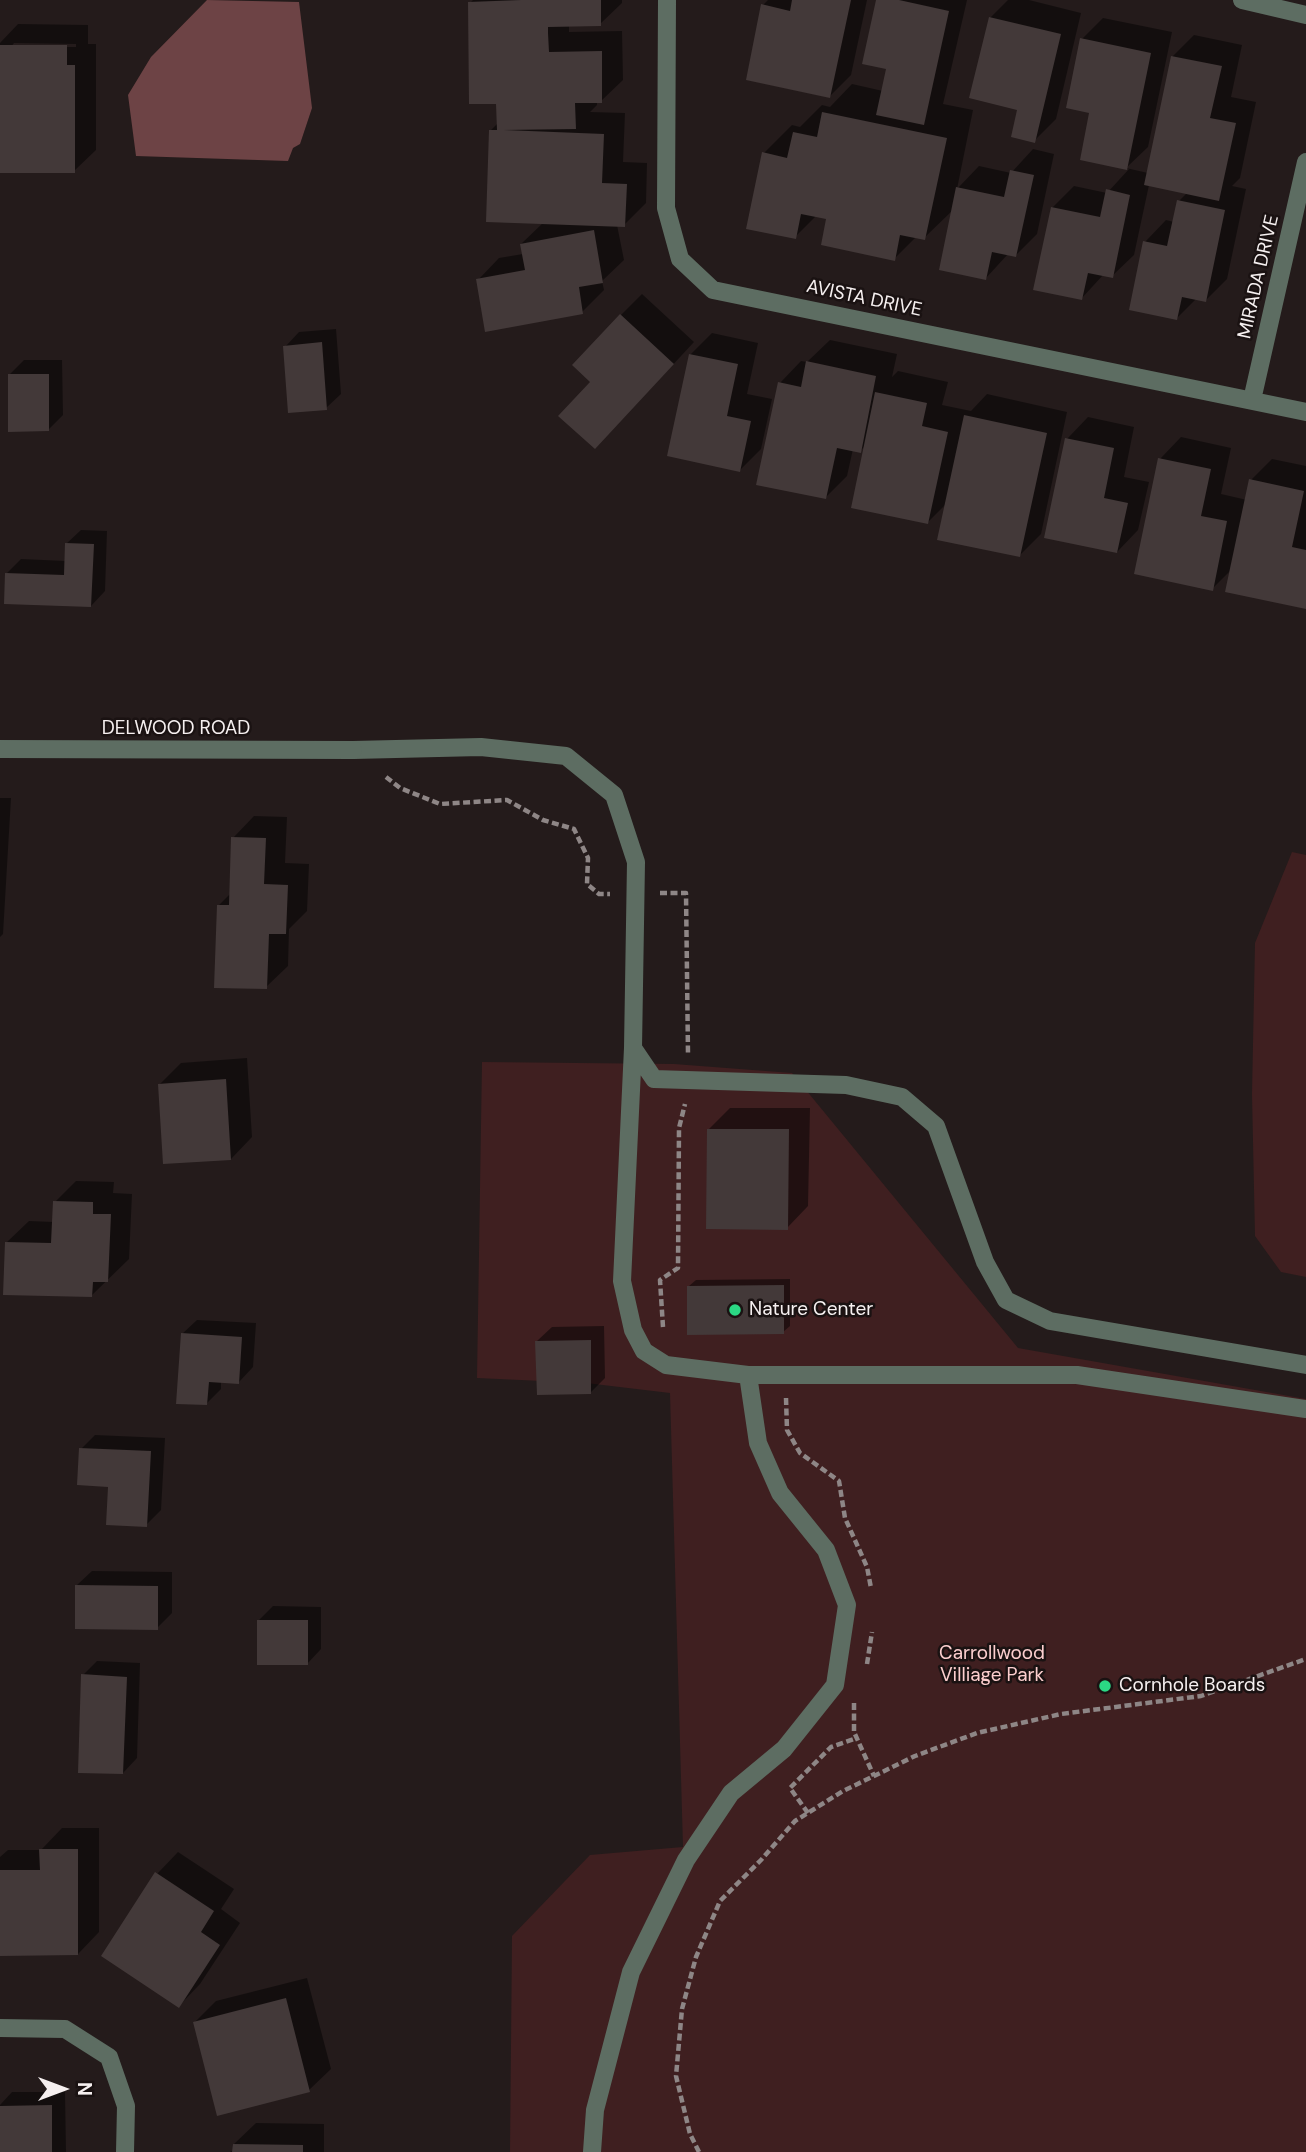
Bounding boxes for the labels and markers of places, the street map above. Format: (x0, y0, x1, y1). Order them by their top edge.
place label: Nature Center (749, 1299, 873, 1321)
marker: Nature Center (727, 1302, 743, 1318)
place label: Cornhole Boards (1119, 1675, 1265, 1697)
marker: Cornhole Boards (1097, 1678, 1113, 1694)

